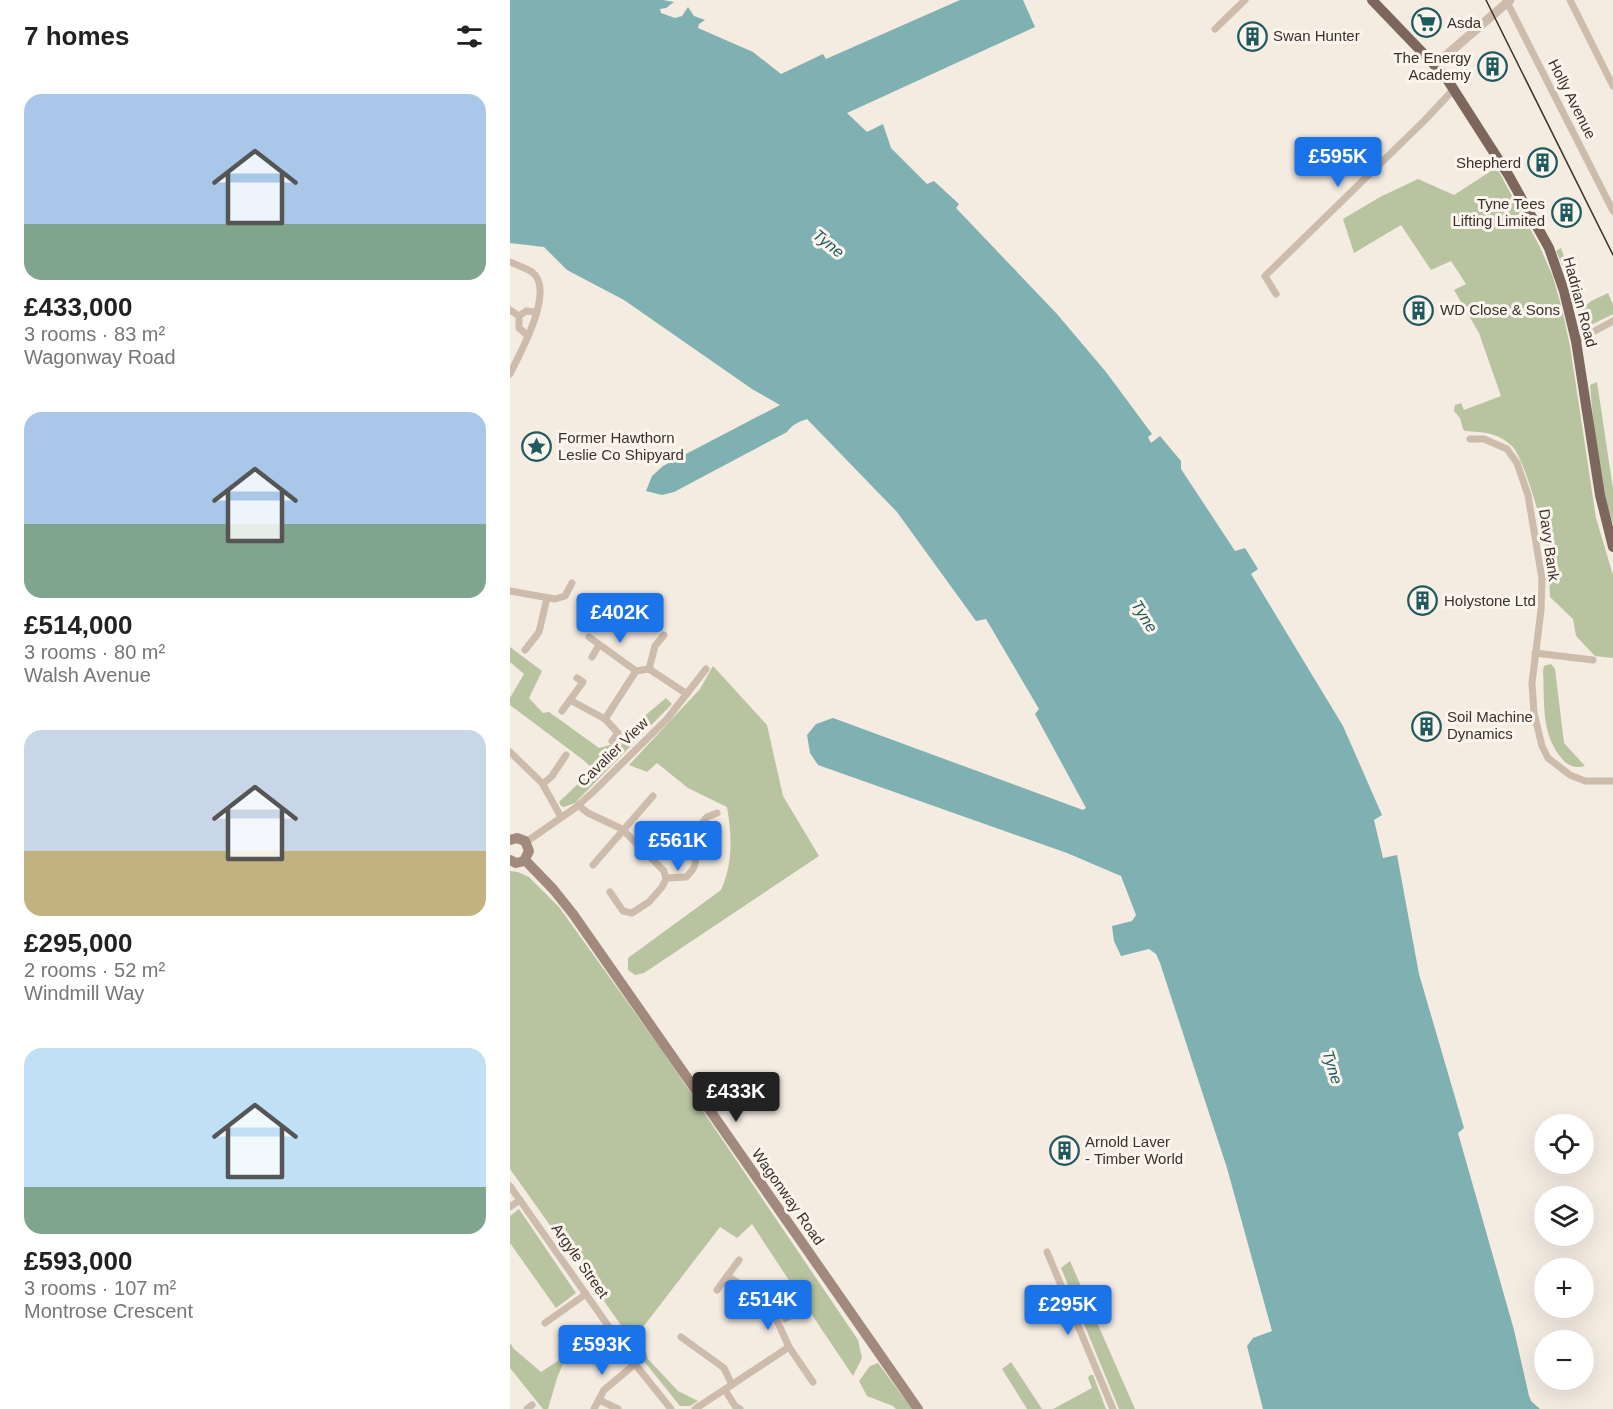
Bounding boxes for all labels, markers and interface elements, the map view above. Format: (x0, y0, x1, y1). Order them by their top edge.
supermarket icon: Asda (1410, 7, 1442, 39)
place label: Asda (1447, 14, 1482, 31)
icon: filters (453, 20, 486, 53)
building icon: Swan Hunter (1236, 20, 1268, 52)
text: 7 homes (24, 21, 130, 51)
place label: Swan Hunter (1273, 27, 1360, 44)
place label: The Energy Academy (1393, 49, 1471, 83)
building icon: The Energy Academy (1476, 51, 1508, 83)
street label: Holly Avenue (1545, 56, 1600, 142)
icon: home (201, 133, 309, 241)
pin: £595K (1296, 137, 1380, 188)
text: £595K (1309, 145, 1367, 167)
building icon: Shepherd (1526, 147, 1558, 179)
place label: Shepherd (1456, 154, 1521, 171)
place label: Tyne Tees Lifting Limited (1452, 195, 1545, 229)
building icon: Tyne Tees Lifting Limited (1550, 197, 1582, 229)
water label: Tyne (810, 226, 847, 261)
street label: Hadrian Road (1560, 255, 1601, 349)
text: £433,000 (24, 292, 132, 322)
building icon: WD Close & Sons (1403, 294, 1435, 326)
place label: WD Close & Sons (1440, 301, 1560, 318)
text: 3 rooms · 83 m² (24, 323, 165, 345)
text: Wagonway Road (24, 346, 176, 368)
place label: Former Hawthorn Leslie Co Shipyard (558, 429, 684, 463)
place icon: Former Hawthorn Leslie Co Shipyard (521, 431, 553, 463)
icon: home (201, 451, 309, 559)
street label: Davy Bank (1536, 508, 1563, 583)
building icon: Holystone Ltd (1407, 585, 1439, 617)
place label: Holystone Ltd (1444, 592, 1536, 609)
pin: £402K (578, 593, 662, 644)
water label: Tyne (1128, 597, 1161, 635)
text: £402K (591, 601, 649, 623)
text: £514,000 (24, 610, 132, 640)
text: 3 rooms · 80 m² (24, 641, 165, 663)
text: Walsh Avenue (24, 664, 151, 686)
place label: Soil Machine Dynamics (1447, 708, 1533, 742)
building icon: Soil Machine Dynamics (1410, 710, 1442, 742)
street label: Cavalier View (574, 714, 652, 790)
icon: home (201, 769, 309, 877)
pin: £561K (636, 821, 720, 872)
text: £561K (649, 829, 707, 851)
text: £295,000 (24, 928, 132, 958)
text: 2 rooms · 52 m² (24, 959, 165, 981)
text: Windmill Way (24, 982, 144, 1004)
water label: Tyne (1319, 1048, 1346, 1086)
pin: £433K (694, 1072, 778, 1123)
text: £433K (707, 1080, 765, 1102)
icon: home (201, 1087, 309, 1195)
map controls (1534, 1114, 1594, 1390)
button: locate (1534, 1114, 1594, 1174)
place label: Arnold Laver - Timber World (1085, 1133, 1183, 1167)
building icon: Arnold Laver - Timber World (1048, 1135, 1080, 1167)
street label: Wagonway Road (749, 1145, 828, 1248)
button: layers (1534, 1186, 1594, 1246)
street label: Argyle Street (549, 1220, 613, 1302)
text: £593,000 (24, 1246, 132, 1276)
button: + (1534, 1258, 1594, 1318)
text: 3 rooms · 107 m² (24, 1277, 176, 1299)
pin: £514K (726, 1280, 810, 1331)
pin: £295K (1026, 1285, 1110, 1336)
text: £514K (739, 1288, 797, 1310)
text: £295K (1039, 1293, 1097, 1315)
text: Montrose Crescent (24, 1300, 193, 1322)
pin: £593K (560, 1325, 644, 1376)
button: − (1534, 1330, 1594, 1390)
text: £593K (573, 1333, 631, 1355)

